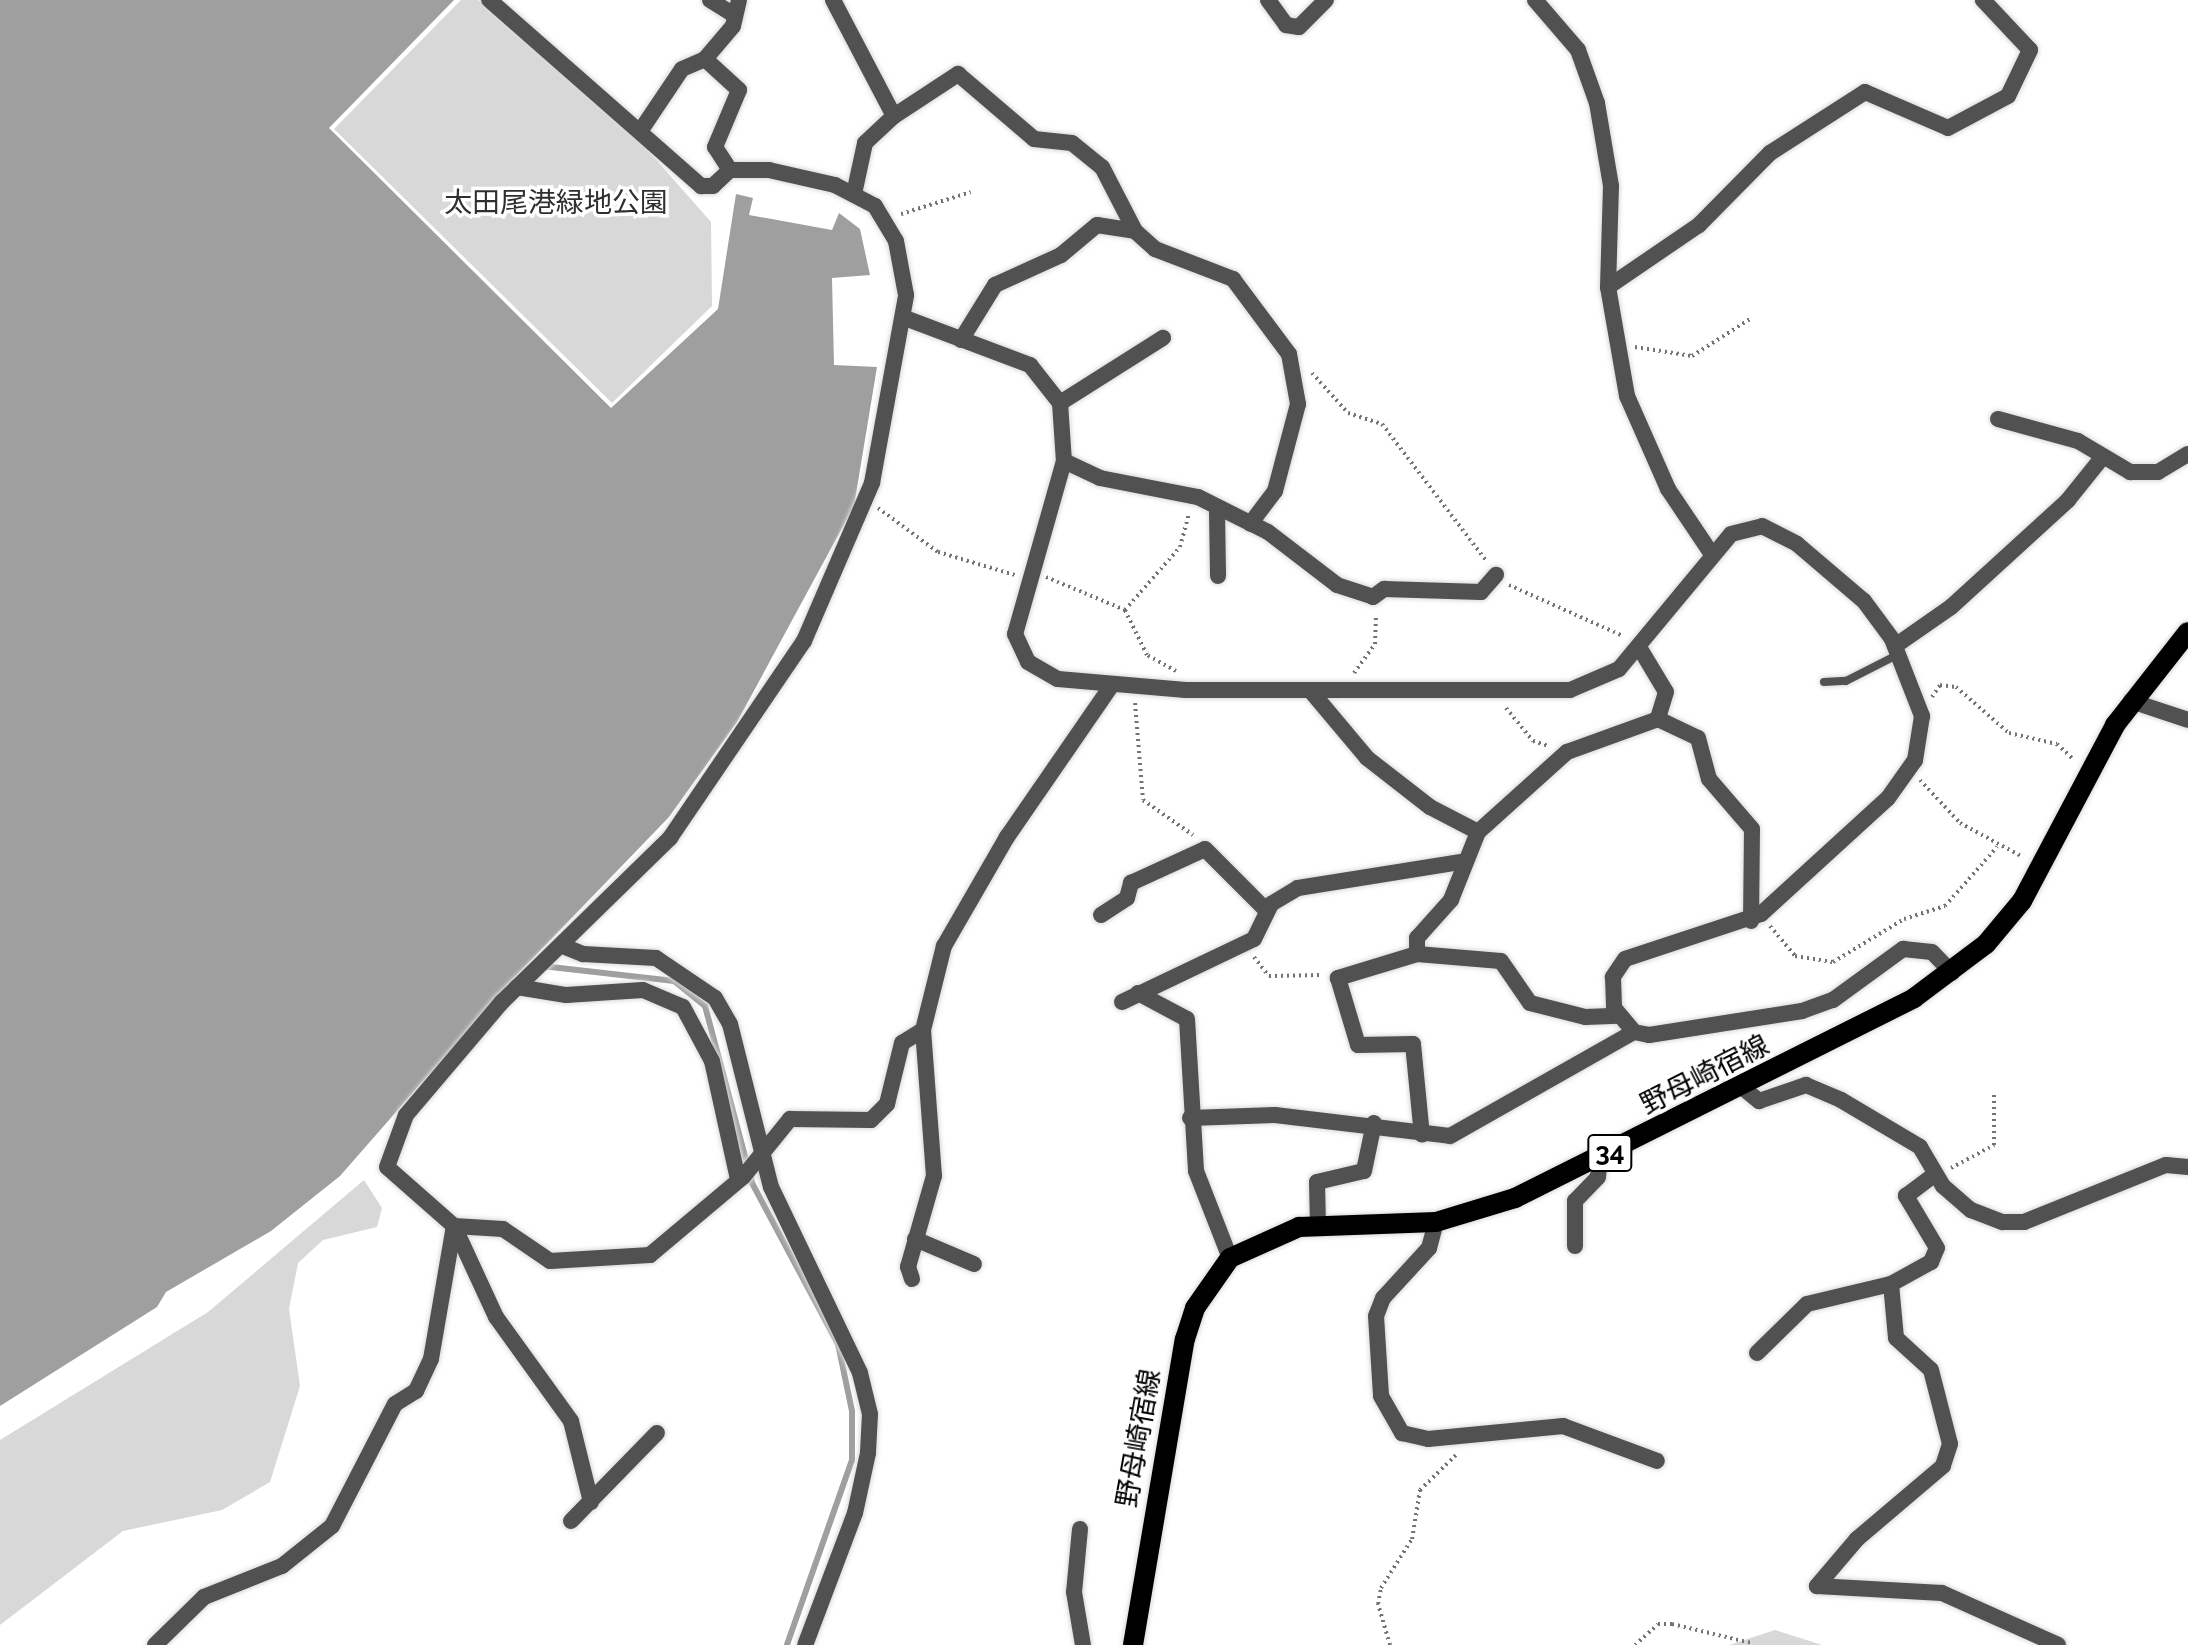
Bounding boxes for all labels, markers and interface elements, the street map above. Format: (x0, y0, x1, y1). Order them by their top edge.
park label: 太田尾港緑地公園 (444, 186, 668, 220)
street label: 野母崎宿線 (1635, 1028, 1775, 1122)
road number: 34 (1586, 1131, 1634, 1175)
street label: 野母崎宿線 (1110, 1366, 1168, 1510)

